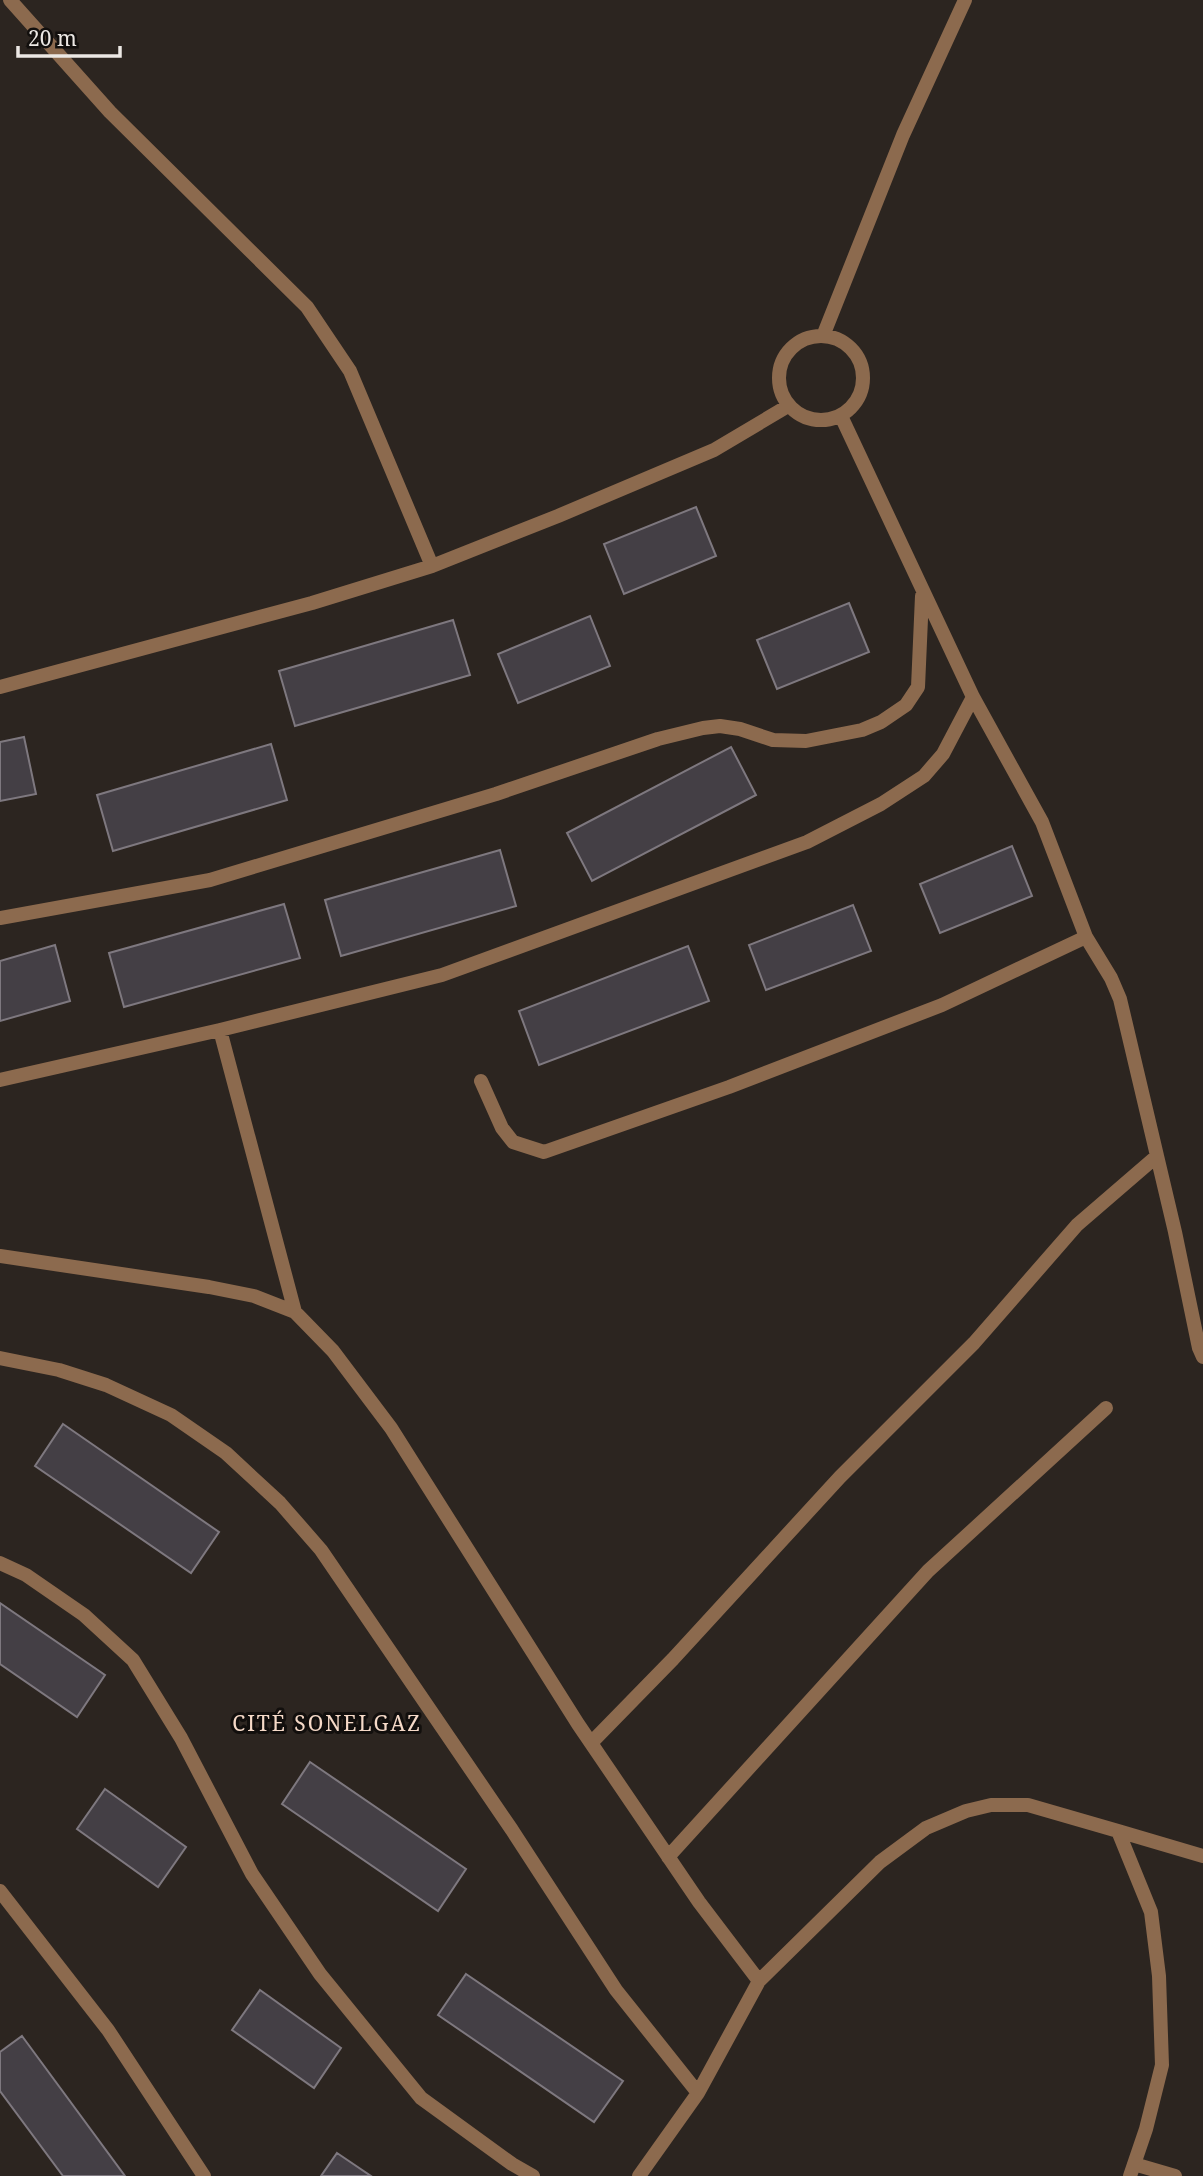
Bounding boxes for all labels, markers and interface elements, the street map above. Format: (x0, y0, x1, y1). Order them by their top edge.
scale bar (18, 14, 119, 58)
text: 20 m (28, 24, 77, 52)
district label: CITÉ SONELGAZ (232, 1709, 422, 1737)

